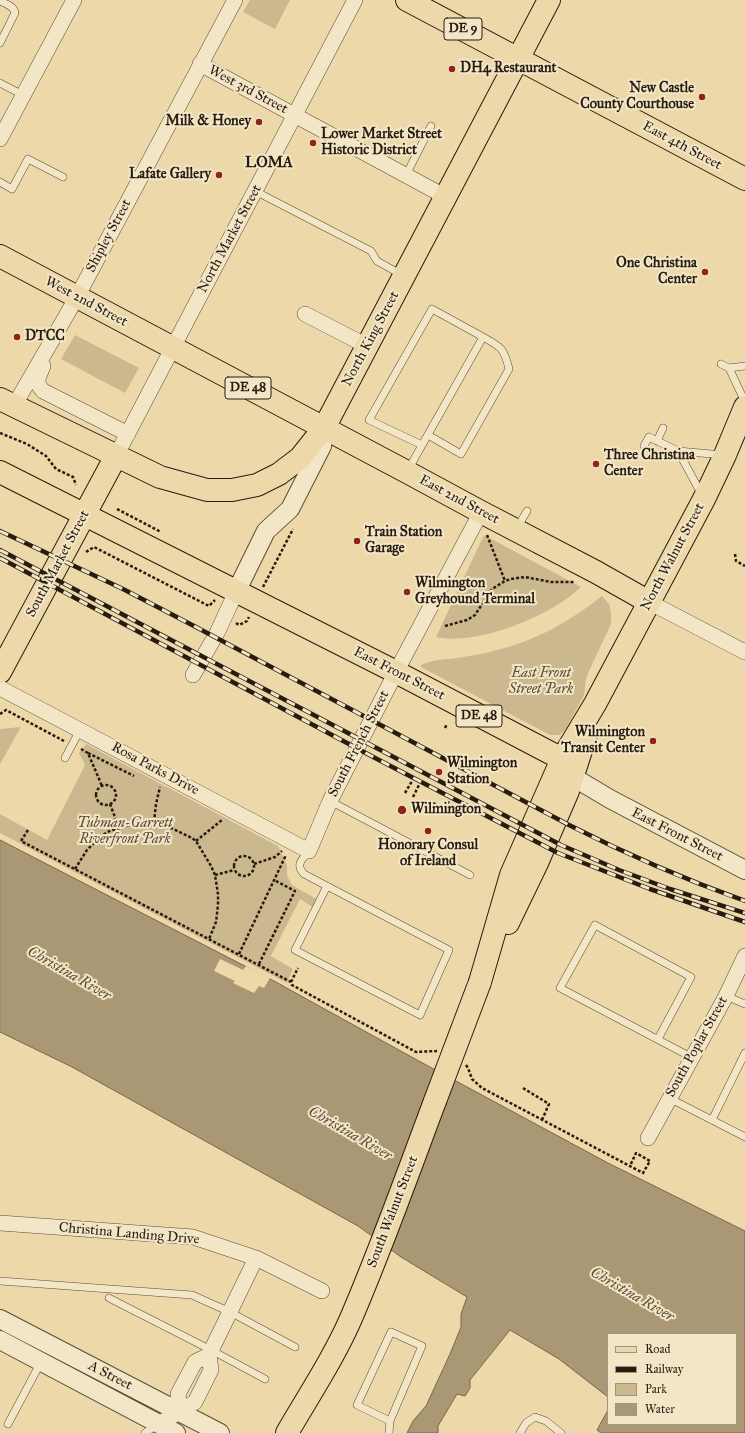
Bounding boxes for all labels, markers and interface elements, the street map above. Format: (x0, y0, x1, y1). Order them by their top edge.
road number: DE 9 (444, 18, 482, 40)
place label: DH4 Restaurant (460, 61, 556, 77)
street label: West 3rd Street (206, 62, 290, 118)
marker: DH4 Restaurant (447, 64, 457, 74)
place label: New Castle County Courthouse (580, 81, 694, 114)
marker: New Castle County Courthouse (697, 92, 707, 102)
place label: Milk & Honey (166, 114, 251, 130)
marker: Milk & Honey (254, 117, 264, 127)
street label: East 4th Street (639, 118, 725, 174)
place label: Lower Market Street Historic District (321, 127, 442, 160)
marker: Lower Market Street Historic District (308, 138, 318, 148)
district label: LOMA (245, 154, 293, 172)
place label: Lafate Gallery (129, 167, 211, 183)
marker: Lafate Gallery (214, 170, 224, 180)
street label: North Market Street (194, 182, 266, 296)
street label: Shipley Street (83, 197, 135, 275)
place label: One Christina Center (616, 256, 697, 288)
marker: One Christina Center (700, 267, 710, 277)
street label: West 2nd Street (42, 273, 130, 331)
street label: North King Street (339, 289, 403, 389)
place label: DTCC (25, 329, 65, 345)
marker: DTCC (12, 332, 22, 342)
road number: DE 48 (225, 377, 271, 399)
place label: Three Christina Center (604, 448, 695, 480)
marker: Three Christina Center (591, 459, 601, 469)
street label: East 2nd Street (416, 472, 502, 528)
street label: North Walnut Street (637, 500, 709, 614)
street label: South Market Street (23, 508, 93, 620)
place label: Train Station Garage (365, 525, 442, 558)
marker: Train Station Garage (352, 536, 362, 546)
place label: Wilmington Greyhound Terminal (415, 576, 535, 608)
marker: Wilmington Greyhound Terminal (402, 587, 412, 597)
street label: East Front Street (350, 644, 448, 704)
park label: East Front Street Park (509, 666, 573, 698)
street label: South French Street (325, 688, 393, 800)
road number: DE 48 (456, 705, 502, 727)
place label: Wilmington Transit Center (561, 725, 645, 758)
marker: Wilmington Transit Center (648, 736, 658, 746)
street label: Rosa Parks Drive (108, 739, 202, 799)
place label: Wilmington Station (447, 756, 517, 788)
marker: Wilmington Station (434, 767, 444, 777)
place label: Wilmington (411, 802, 481, 818)
marker: Wilmington (396, 804, 408, 816)
street label: East Front Street (628, 805, 726, 865)
park label: Tubman-Garrett Riverfront Park (77, 816, 173, 848)
marker: Honorary Consul of Ireland (423, 826, 433, 836)
place label: Honorary Consul of Ireland (378, 838, 478, 870)
water label: Christina River (24, 943, 114, 1005)
street label: South Poplar Street (662, 994, 732, 1100)
water label: Christina River (305, 1103, 395, 1165)
street label: South Walnut Street (364, 1154, 422, 1270)
street label: Christina Landing Drive (58, 1219, 200, 1249)
water label: Christina River (587, 1264, 677, 1326)
legend (607, 1333, 737, 1425)
text: Road (645, 1342, 671, 1356)
street label: A Street (85, 1358, 135, 1394)
text: Railway (645, 1362, 683, 1376)
text: Park (645, 1382, 667, 1396)
text: Water (645, 1402, 675, 1416)

